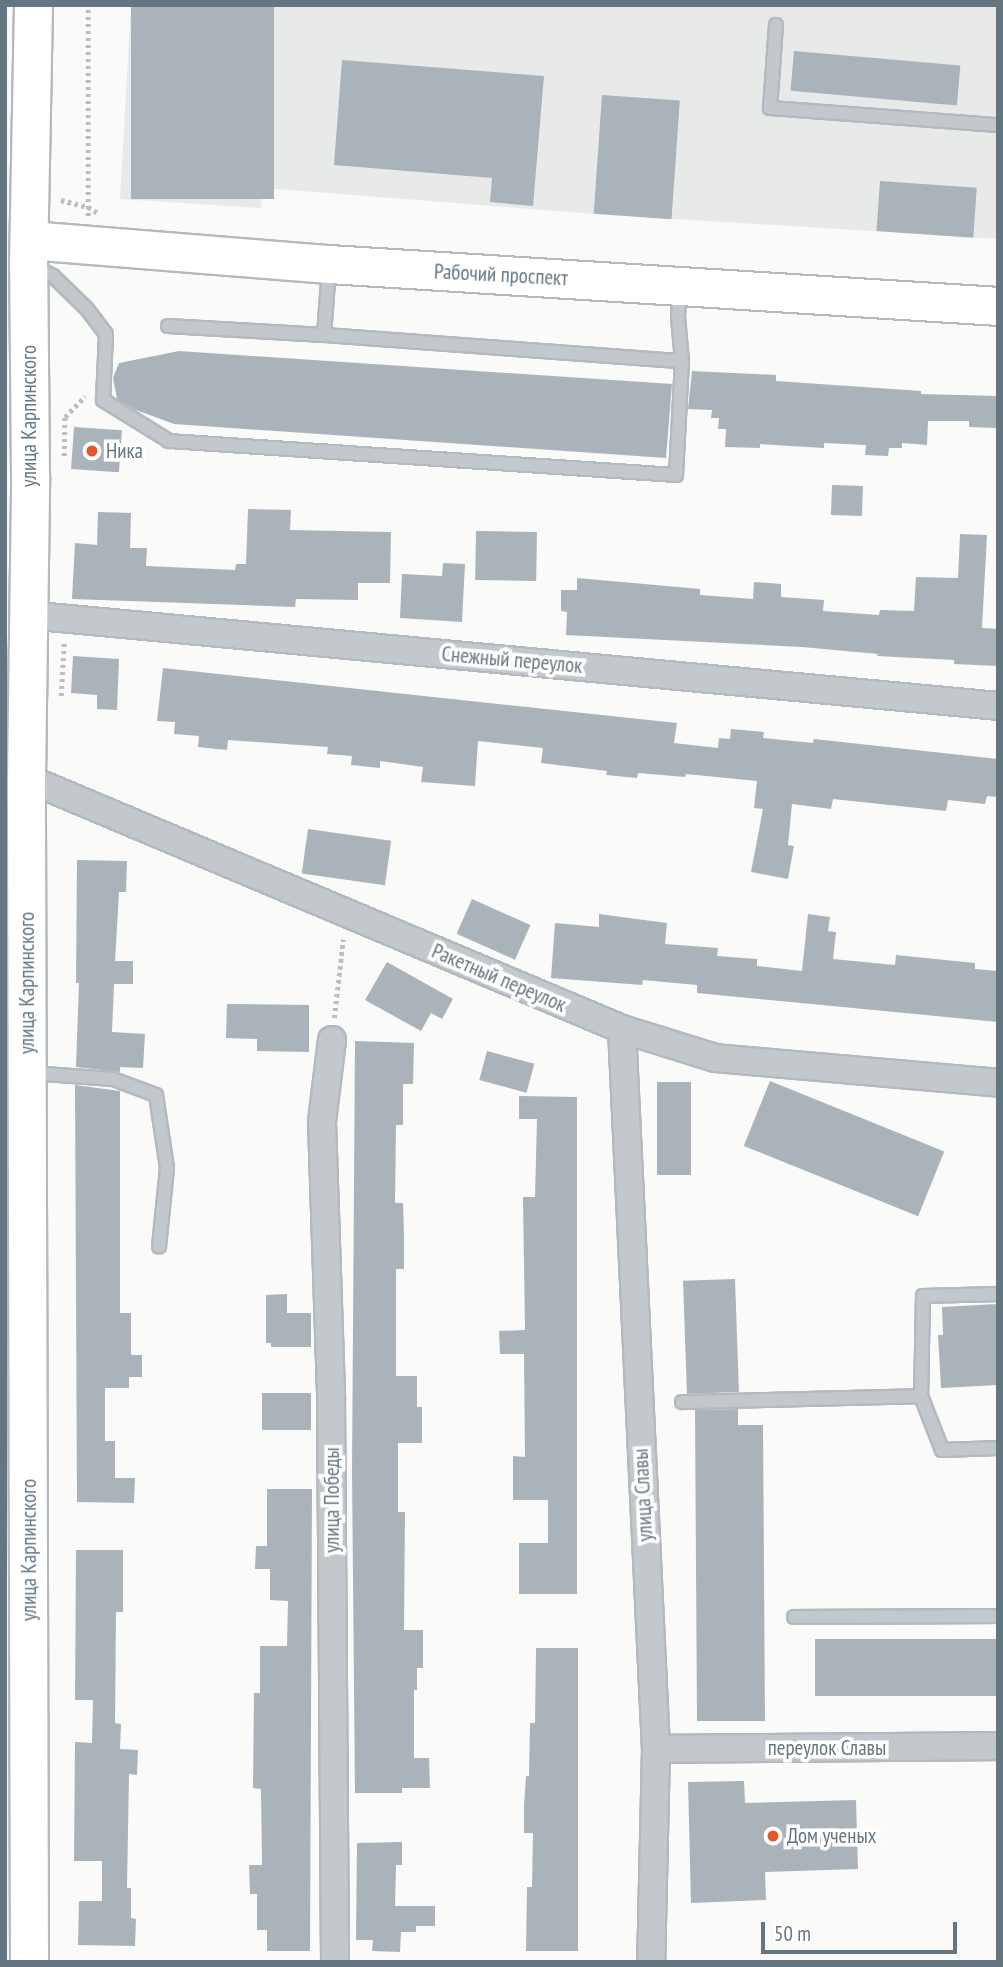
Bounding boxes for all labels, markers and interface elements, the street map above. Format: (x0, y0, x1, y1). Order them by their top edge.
street label: Рабочий проспект (433, 259, 569, 291)
street label: улица Карпинского (16, 345, 42, 487)
place label: Ника (106, 438, 143, 464)
marker: Ника (84, 443, 100, 459)
street label: Снежный переулок (441, 641, 583, 679)
street label: улица Карпинского (14, 912, 40, 1054)
street label: Ракетный переулок (428, 938, 570, 1018)
street label: улица Победы (319, 1447, 345, 1553)
street label: улица Славы (628, 1448, 658, 1542)
street label: улица Карпинского (16, 1479, 42, 1621)
street label: переулок Славы (768, 1735, 886, 1761)
place label: Дом ученых (787, 1823, 876, 1849)
marker: Дом ученых (765, 1828, 781, 1844)
scale bar (765, 1908, 961, 1952)
text: 50 m (774, 1920, 811, 1947)

